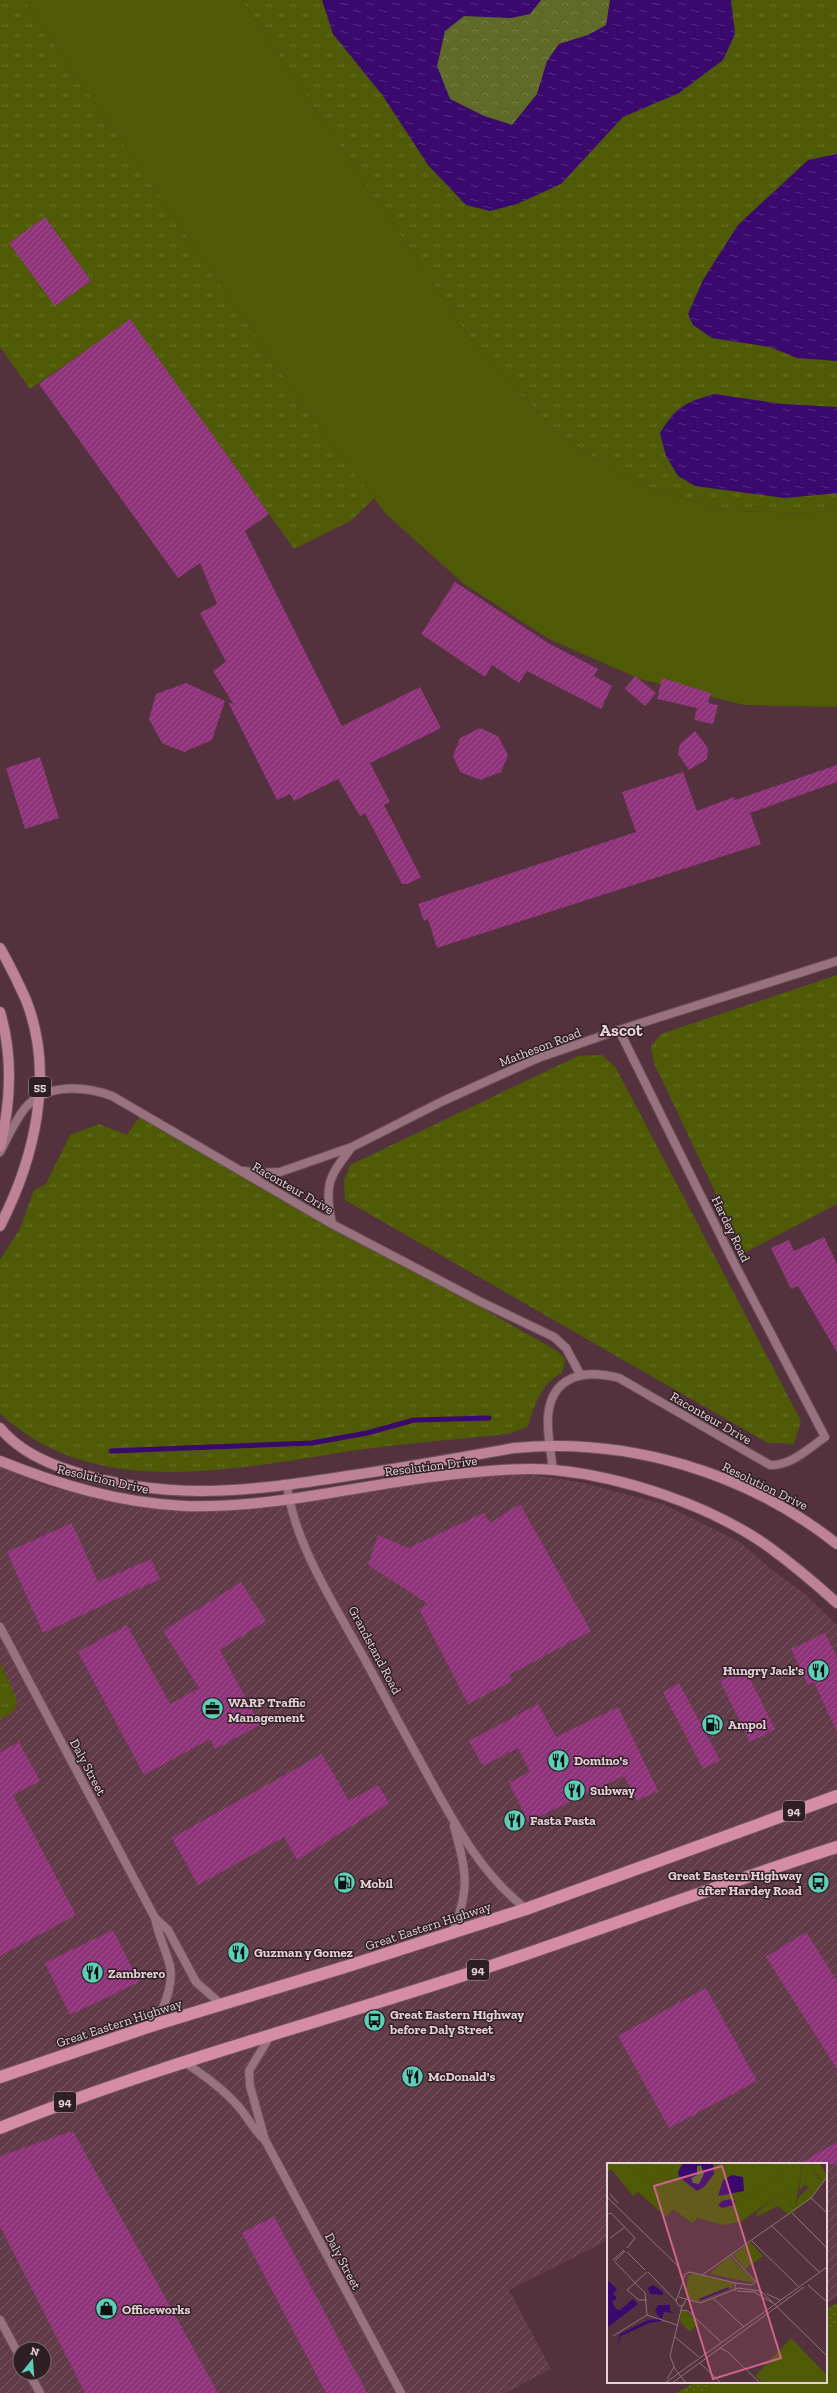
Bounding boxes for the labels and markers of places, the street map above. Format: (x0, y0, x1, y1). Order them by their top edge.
restaurant icon: Hungry Jack's (806, 1657, 832, 1683)
place label: Hungry Jack's (723, 1663, 804, 1678)
place label: WARP Traffic Management (228, 1695, 306, 1725)
office icon: WARP Traffic Management (200, 1696, 226, 1722)
fuel station icon: Ampol (700, 1711, 726, 1737)
place label: Ampol (728, 1717, 767, 1732)
restaurant icon: Domino's (545, 1747, 571, 1773)
place label: Domino's (574, 1753, 628, 1768)
restaurant icon: Subway (561, 1777, 587, 1803)
place label: Subway (590, 1783, 635, 1798)
restaurant icon: Fasta Pasta (501, 1807, 527, 1833)
place label: Fasta Pasta (530, 1813, 596, 1828)
place label: Great Eastern Highway after Hardey Road (668, 1868, 803, 1898)
bus stop icon: Great Eastern Highway after Hardey Road (805, 1869, 831, 1895)
fuel station icon: Mobil (332, 1870, 358, 1896)
place label: Mobil (360, 1876, 393, 1891)
restaurant icon: Guzman y Gomez (225, 1939, 251, 1965)
place label: Guzman y Gomez (254, 1945, 353, 1960)
restaurant icon: Zambrero (79, 1960, 105, 1986)
place label: Zambrero (108, 1966, 166, 1981)
place label: Great Eastern Highway before Daly Street (389, 2007, 524, 2037)
bus stop icon: Great Eastern Highway before Daly Street (362, 2008, 388, 2034)
restaurant icon: McDonald's (400, 2063, 426, 2089)
place label: McDonald's (428, 2069, 495, 2084)
shop icon: Officeworks (94, 2296, 120, 2322)
place label: Officeworks (122, 2302, 191, 2317)

